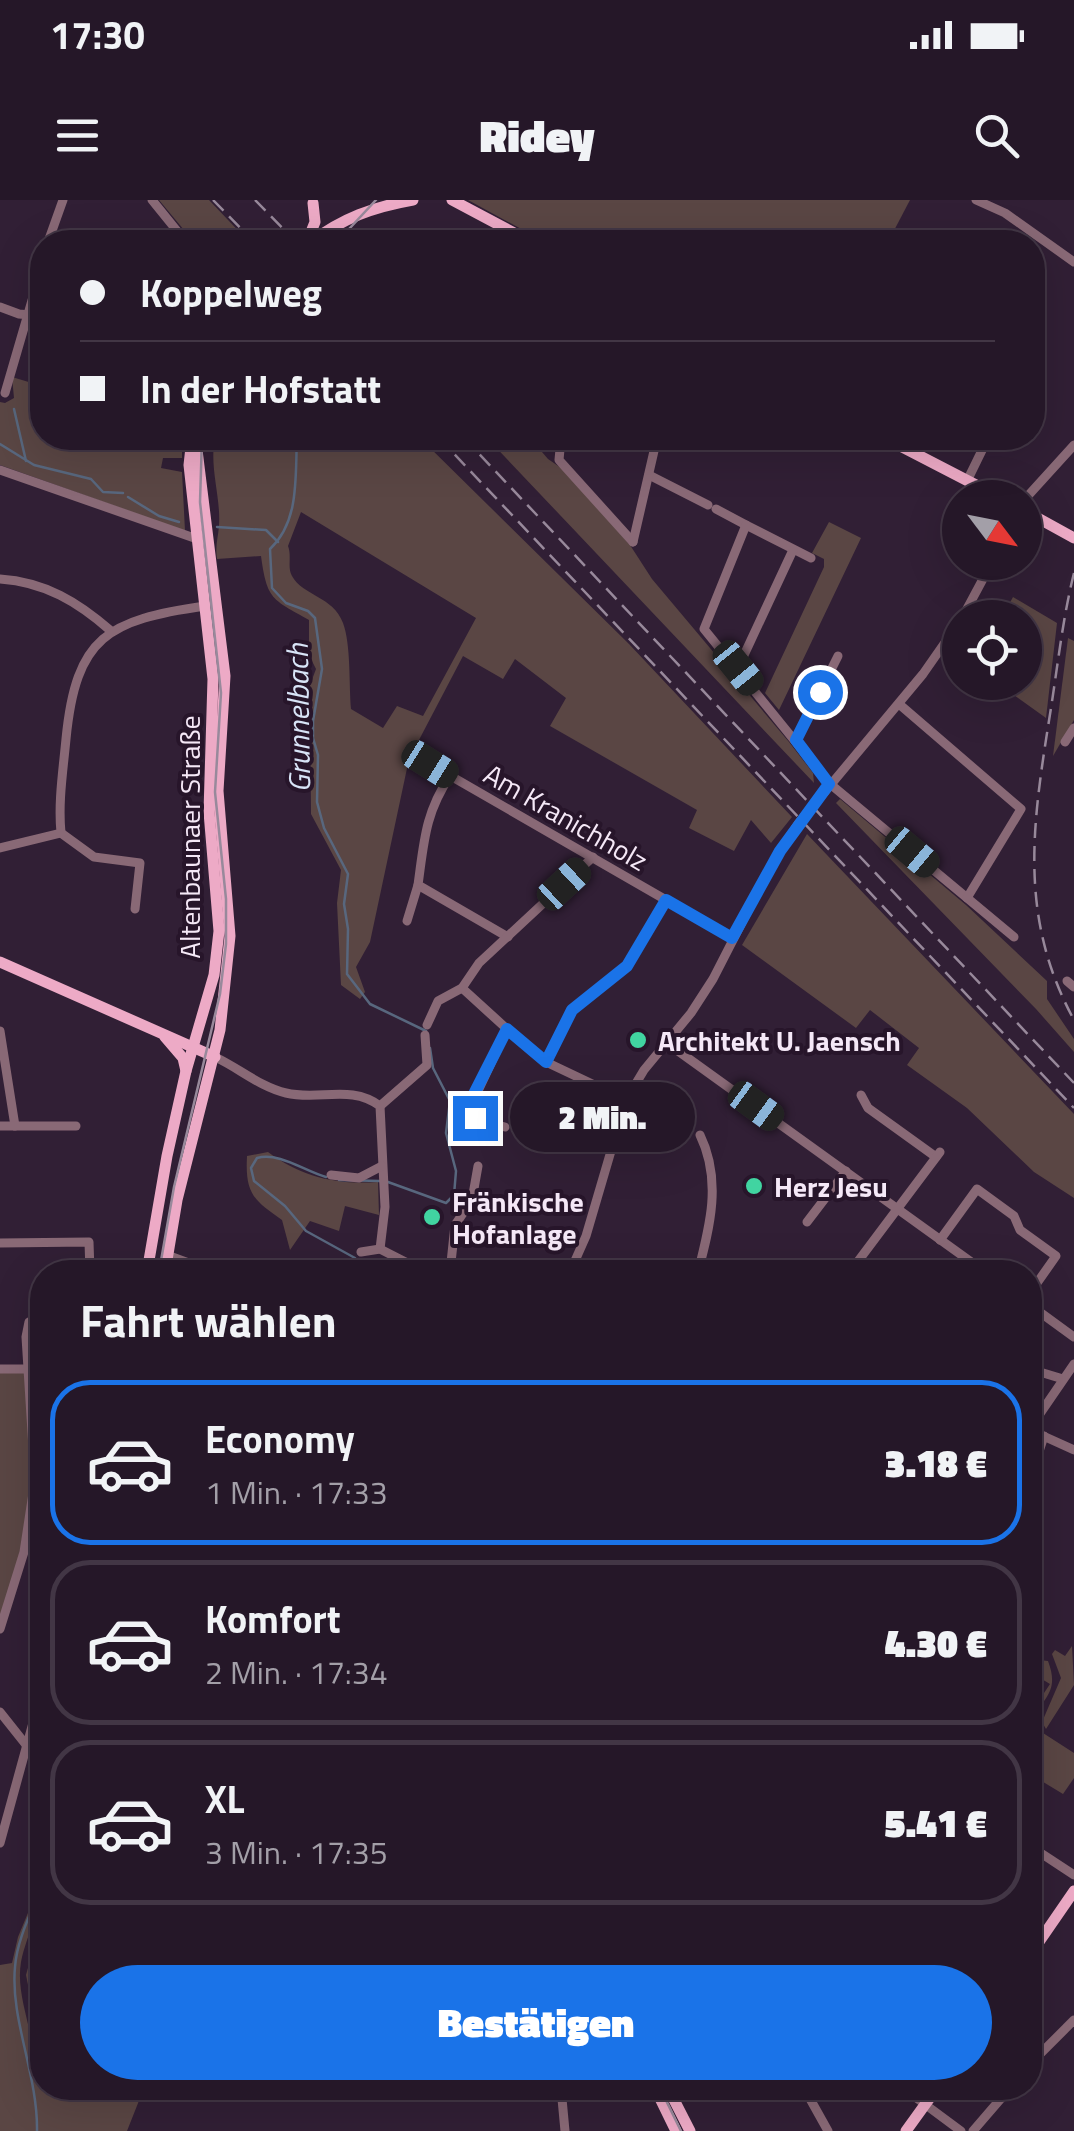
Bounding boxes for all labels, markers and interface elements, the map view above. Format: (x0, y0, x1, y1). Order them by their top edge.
text: 17:30 (50, 6, 145, 64)
text: Ridey (479, 101, 595, 169)
icon: menu (50, 108, 105, 163)
icon: search (969, 108, 1024, 163)
text: Koppelweg (140, 264, 322, 322)
text: In der Hofstatt (140, 360, 381, 418)
north arrow (942, 480, 1042, 580)
map controls (942, 480, 1042, 700)
button: locate (942, 600, 1042, 700)
car (707, 635, 769, 701)
water label: Grunnelbach (274, 642, 322, 793)
route start (798, 670, 843, 715)
street label: Altenbaunaer Straße (168, 715, 211, 959)
car (397, 735, 463, 793)
street label: Am Kranichholz (476, 753, 656, 881)
car (879, 821, 945, 883)
car (532, 853, 596, 915)
place label: Architekt U. Jaensch (658, 1019, 901, 1062)
marker: Architekt U. Jaensch (627, 1029, 649, 1051)
car (723, 1076, 789, 1136)
callout: 2 Min. (510, 1083, 695, 1153)
text: 2 Min. (558, 1093, 647, 1141)
route end (453, 1096, 498, 1141)
place label: Herz Jesu (774, 1165, 888, 1208)
marker: Herz Jesu (743, 1175, 765, 1197)
place label: Fränkische Hofanlage (452, 1180, 584, 1255)
marker: Fränkische Hofanlage (421, 1206, 443, 1228)
text: Fahrt wählen (80, 1286, 337, 1354)
text: Economy (205, 1410, 355, 1468)
icon: car (85, 1418, 175, 1508)
text: 3.18 € (885, 1434, 987, 1492)
text: 1 Min. · 17:33 (205, 1468, 388, 1516)
text: Komfort (205, 1590, 341, 1648)
icon: car (85, 1598, 175, 1688)
text: 4.30 € (885, 1614, 987, 1672)
text: 2 Min. · 17:34 (205, 1648, 388, 1696)
text: XL (205, 1770, 245, 1828)
icon: car (85, 1778, 175, 1868)
text: 5.41 € (885, 1794, 987, 1852)
text: 3 Min. · 17:35 (205, 1828, 388, 1876)
button: Bestätigen (80, 1965, 992, 2080)

